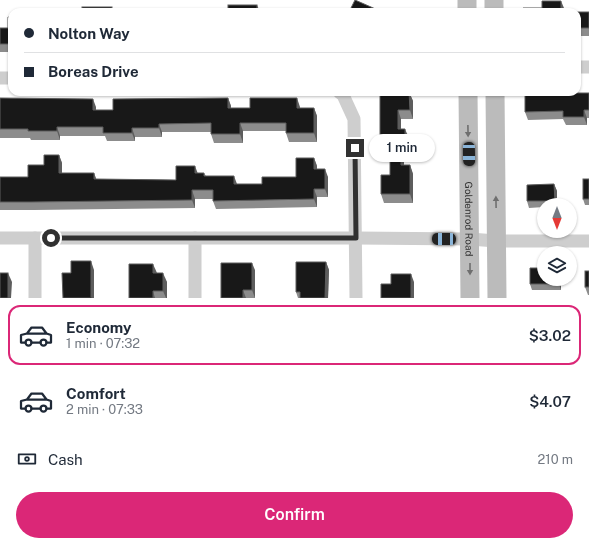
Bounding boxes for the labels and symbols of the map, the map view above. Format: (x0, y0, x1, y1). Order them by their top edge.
one-way arrow (465, 125, 472, 137)
callout: 1 min (369, 134, 435, 162)
route end (346, 139, 364, 157)
car (463, 142, 475, 166)
street label: Goldenrod Road (463, 182, 476, 256)
one-way arrow (493, 195, 499, 208)
north arrow (537, 198, 577, 238)
route start (42, 229, 60, 247)
car (432, 233, 456, 245)
one-way arrow (467, 263, 473, 276)

